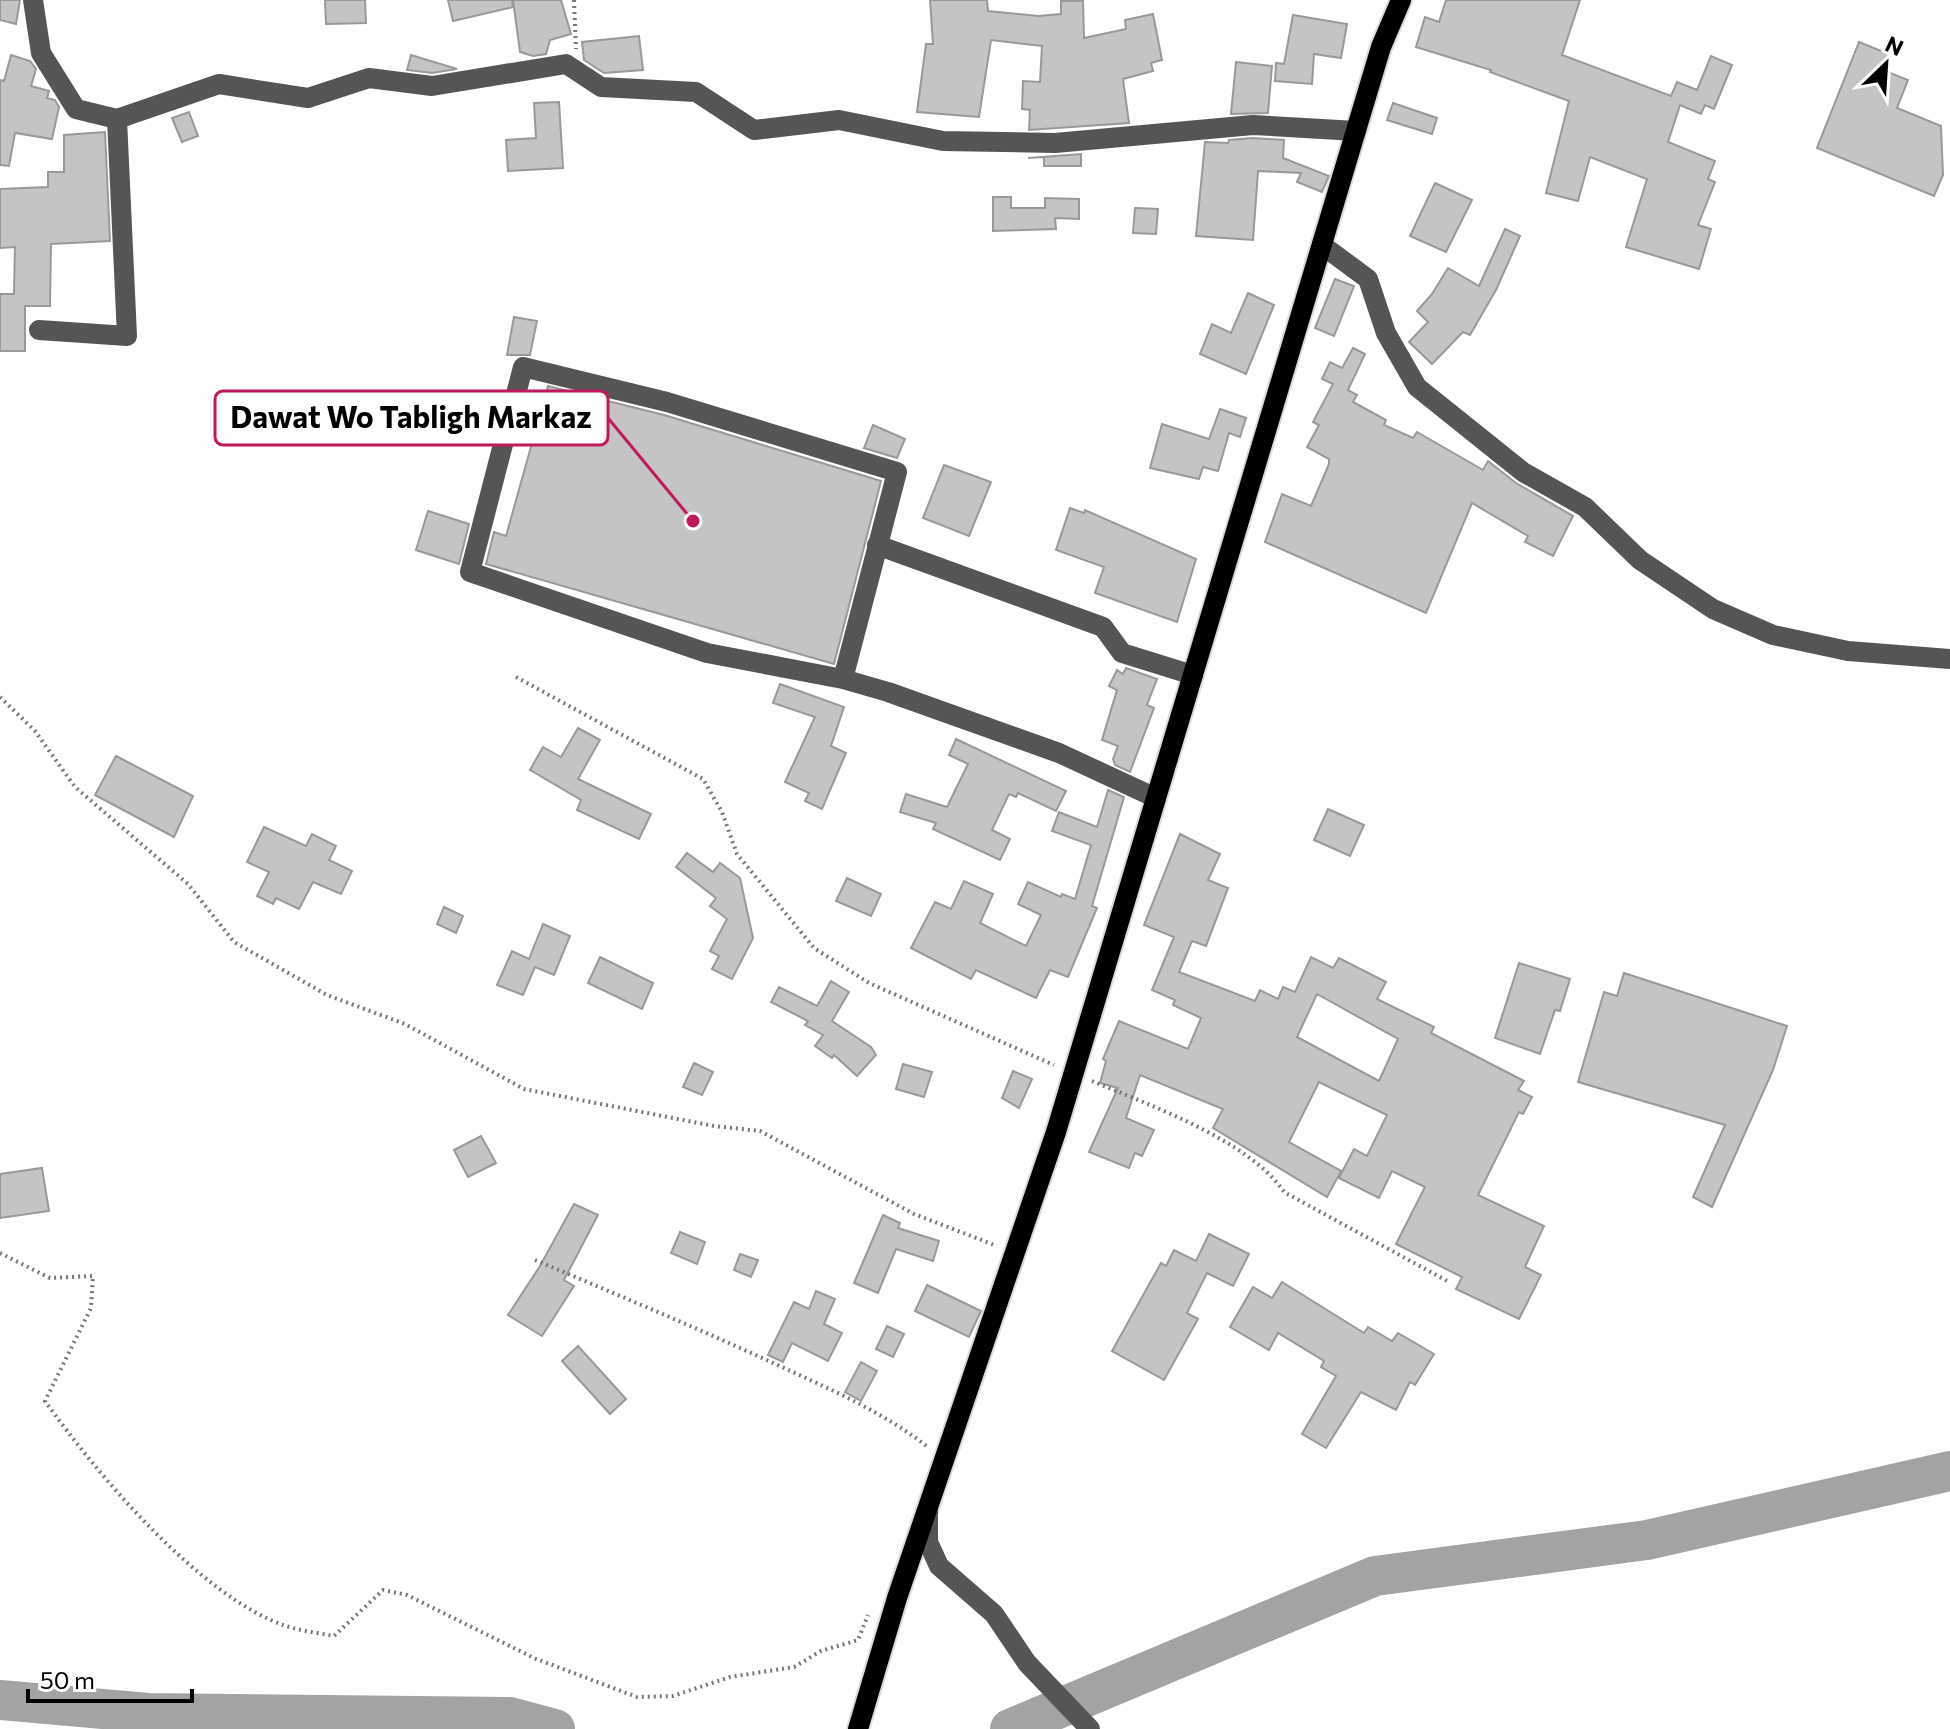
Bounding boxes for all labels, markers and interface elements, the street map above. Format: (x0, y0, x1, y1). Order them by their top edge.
north arrow (1846, 24, 1926, 104)
text: N (1881, 30, 1908, 61)
callout: Dawat Wo Tabligh Markaz (215, 391, 608, 445)
text: Dawat Wo Tabligh Markaz (230, 397, 592, 434)
scale bar (28, 1653, 192, 1703)
text: 50 m (40, 1665, 95, 1694)

